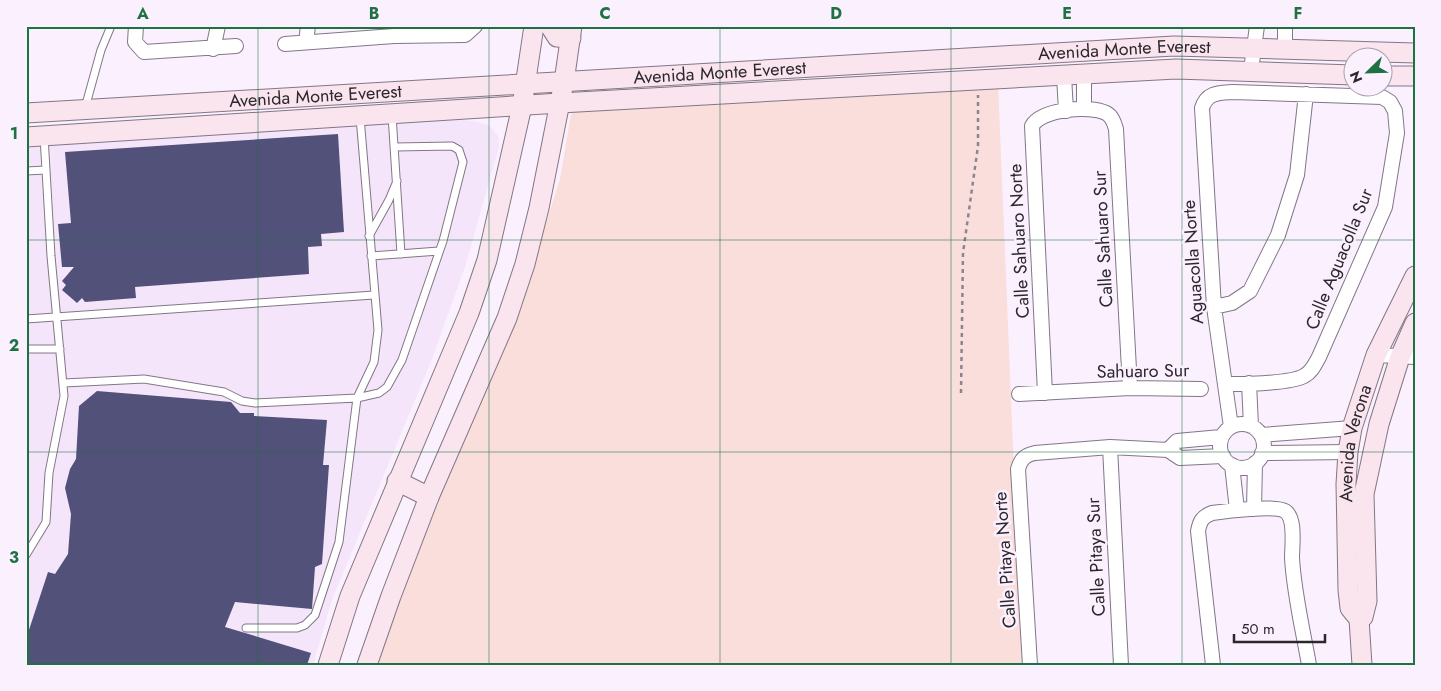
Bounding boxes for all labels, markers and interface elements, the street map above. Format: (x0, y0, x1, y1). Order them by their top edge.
text: A (136, 2, 149, 25)
text: B (369, 2, 379, 25)
text: C (599, 2, 611, 25)
text: D (830, 2, 842, 25)
text: E (1062, 2, 1072, 25)
text: F (1294, 2, 1302, 25)
street label: Avenida Monte Everest (1037, 33, 1212, 67)
north arrow (1344, 48, 1394, 98)
street label: Avenida Monte Everest (633, 54, 808, 91)
text: N (1345, 68, 1367, 86)
street label: Avenida Monte Everest (228, 78, 403, 114)
text: 1 (10, 122, 18, 145)
street label: Calle Sahuaro Norte (1002, 163, 1036, 319)
street label: Calle Sahuaro Sur (1086, 169, 1120, 308)
street label: Calle Aguacolla Sur (1299, 184, 1380, 334)
street label: Aguacolla Norte (1176, 199, 1210, 325)
text: 2 (9, 334, 19, 357)
street label: Sahuaro Sur (1096, 357, 1190, 385)
street label: Avenida Verona (1333, 381, 1378, 503)
street label: Calle Pitaya Norte (987, 491, 1023, 629)
street label: Calle Pitaya Sur (1080, 496, 1112, 617)
text: 3 (9, 546, 19, 569)
scale bar (1234, 611, 1325, 643)
text: 50 m (1241, 618, 1275, 640)

